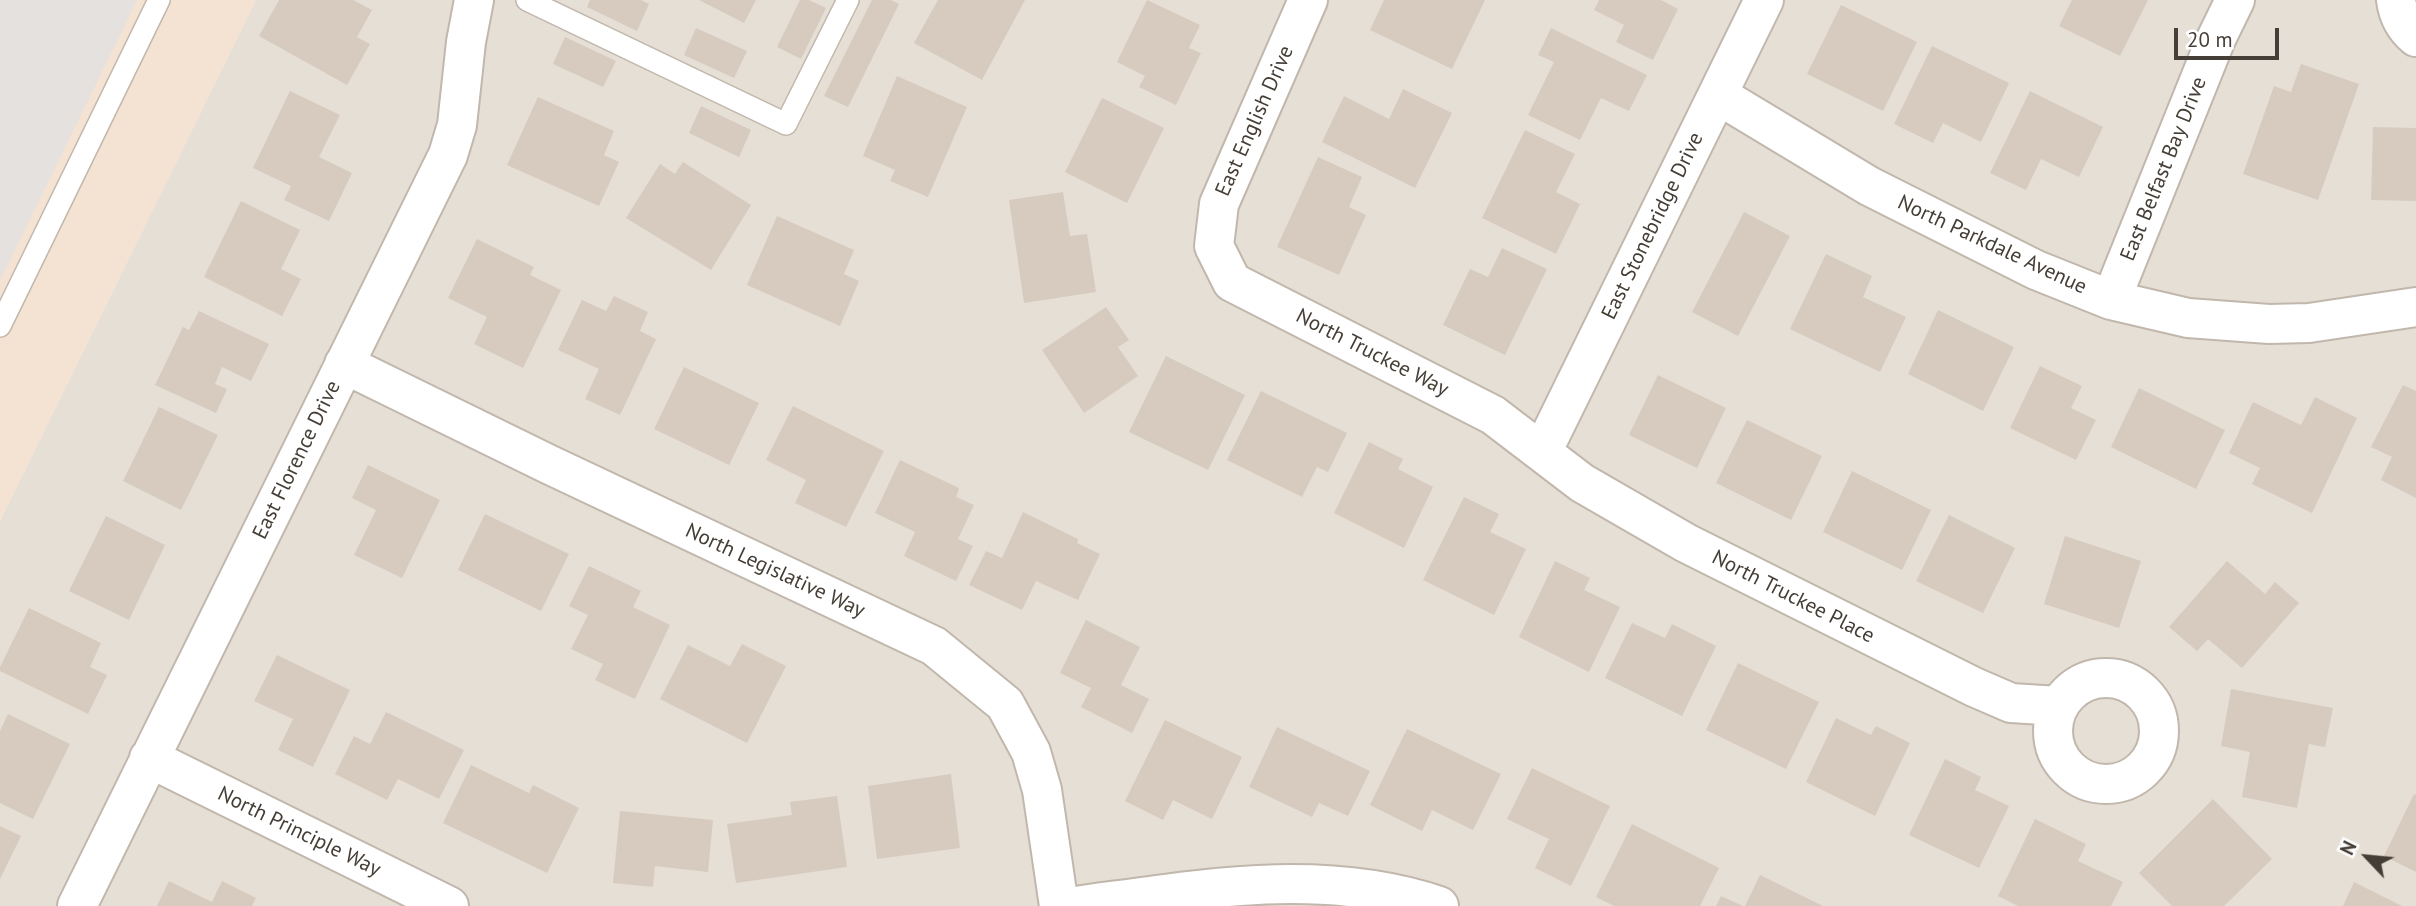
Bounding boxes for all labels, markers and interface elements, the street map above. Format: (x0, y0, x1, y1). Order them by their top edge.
scale bar (2178, 14, 2283, 58)
text: 20 m (2187, 26, 2233, 53)
street label: East English Drive (1211, 42, 1299, 200)
street label: East Belfast Bay Drive (2116, 73, 2212, 265)
street label: East Stonebridge Drive (1597, 128, 1709, 324)
street label: North Parkdale Avenue (1893, 190, 2091, 300)
street label: North Truckee Way (1291, 304, 1453, 402)
street label: East Florence Drive (248, 377, 346, 543)
street label: North Legislative Way (681, 518, 869, 624)
street label: North Truckee Place (1707, 545, 1879, 649)
street label: North Principle Way (213, 782, 385, 882)
north arrow (2332, 822, 2402, 892)
text: N (2335, 837, 2362, 859)

